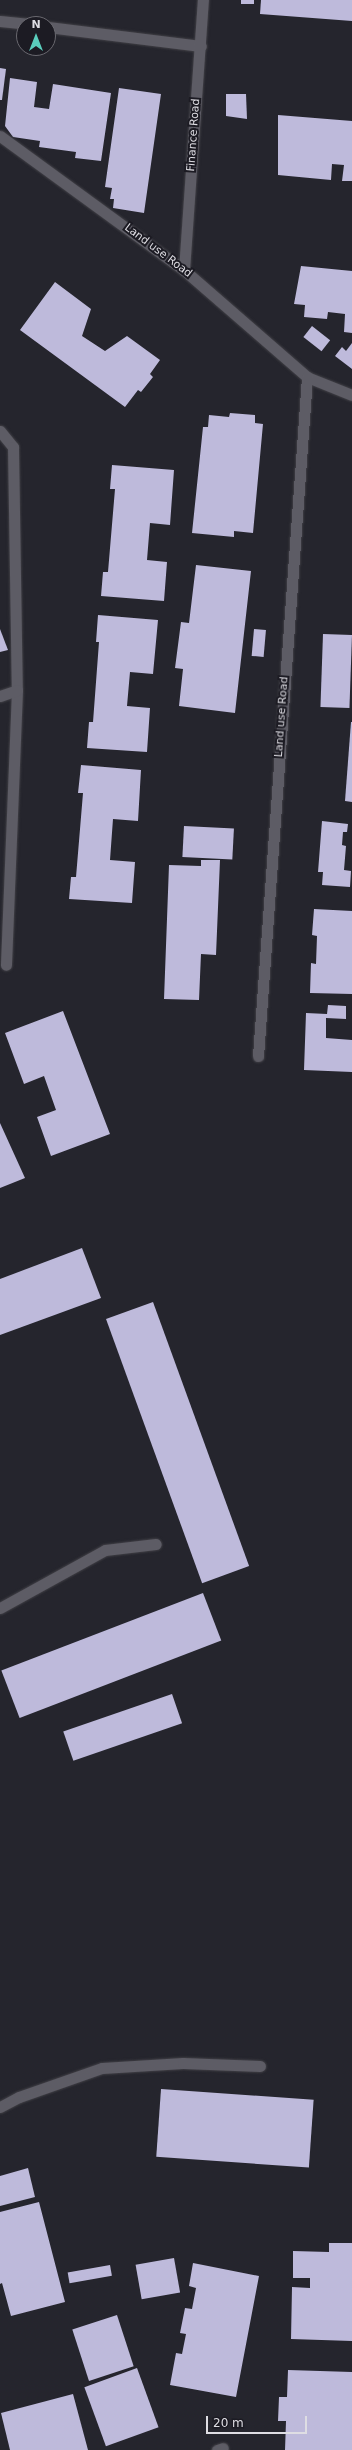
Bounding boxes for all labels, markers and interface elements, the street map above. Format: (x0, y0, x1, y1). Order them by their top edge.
north arrow (16, 16, 56, 56)
text: N (31, 18, 41, 31)
street label: Finance Road (185, 98, 203, 172)
street label: Land use Road (122, 221, 194, 281)
street label: Land use Road (273, 676, 291, 758)
scale bar (208, 2408, 309, 2434)
text: 20 m (213, 2416, 244, 2430)

